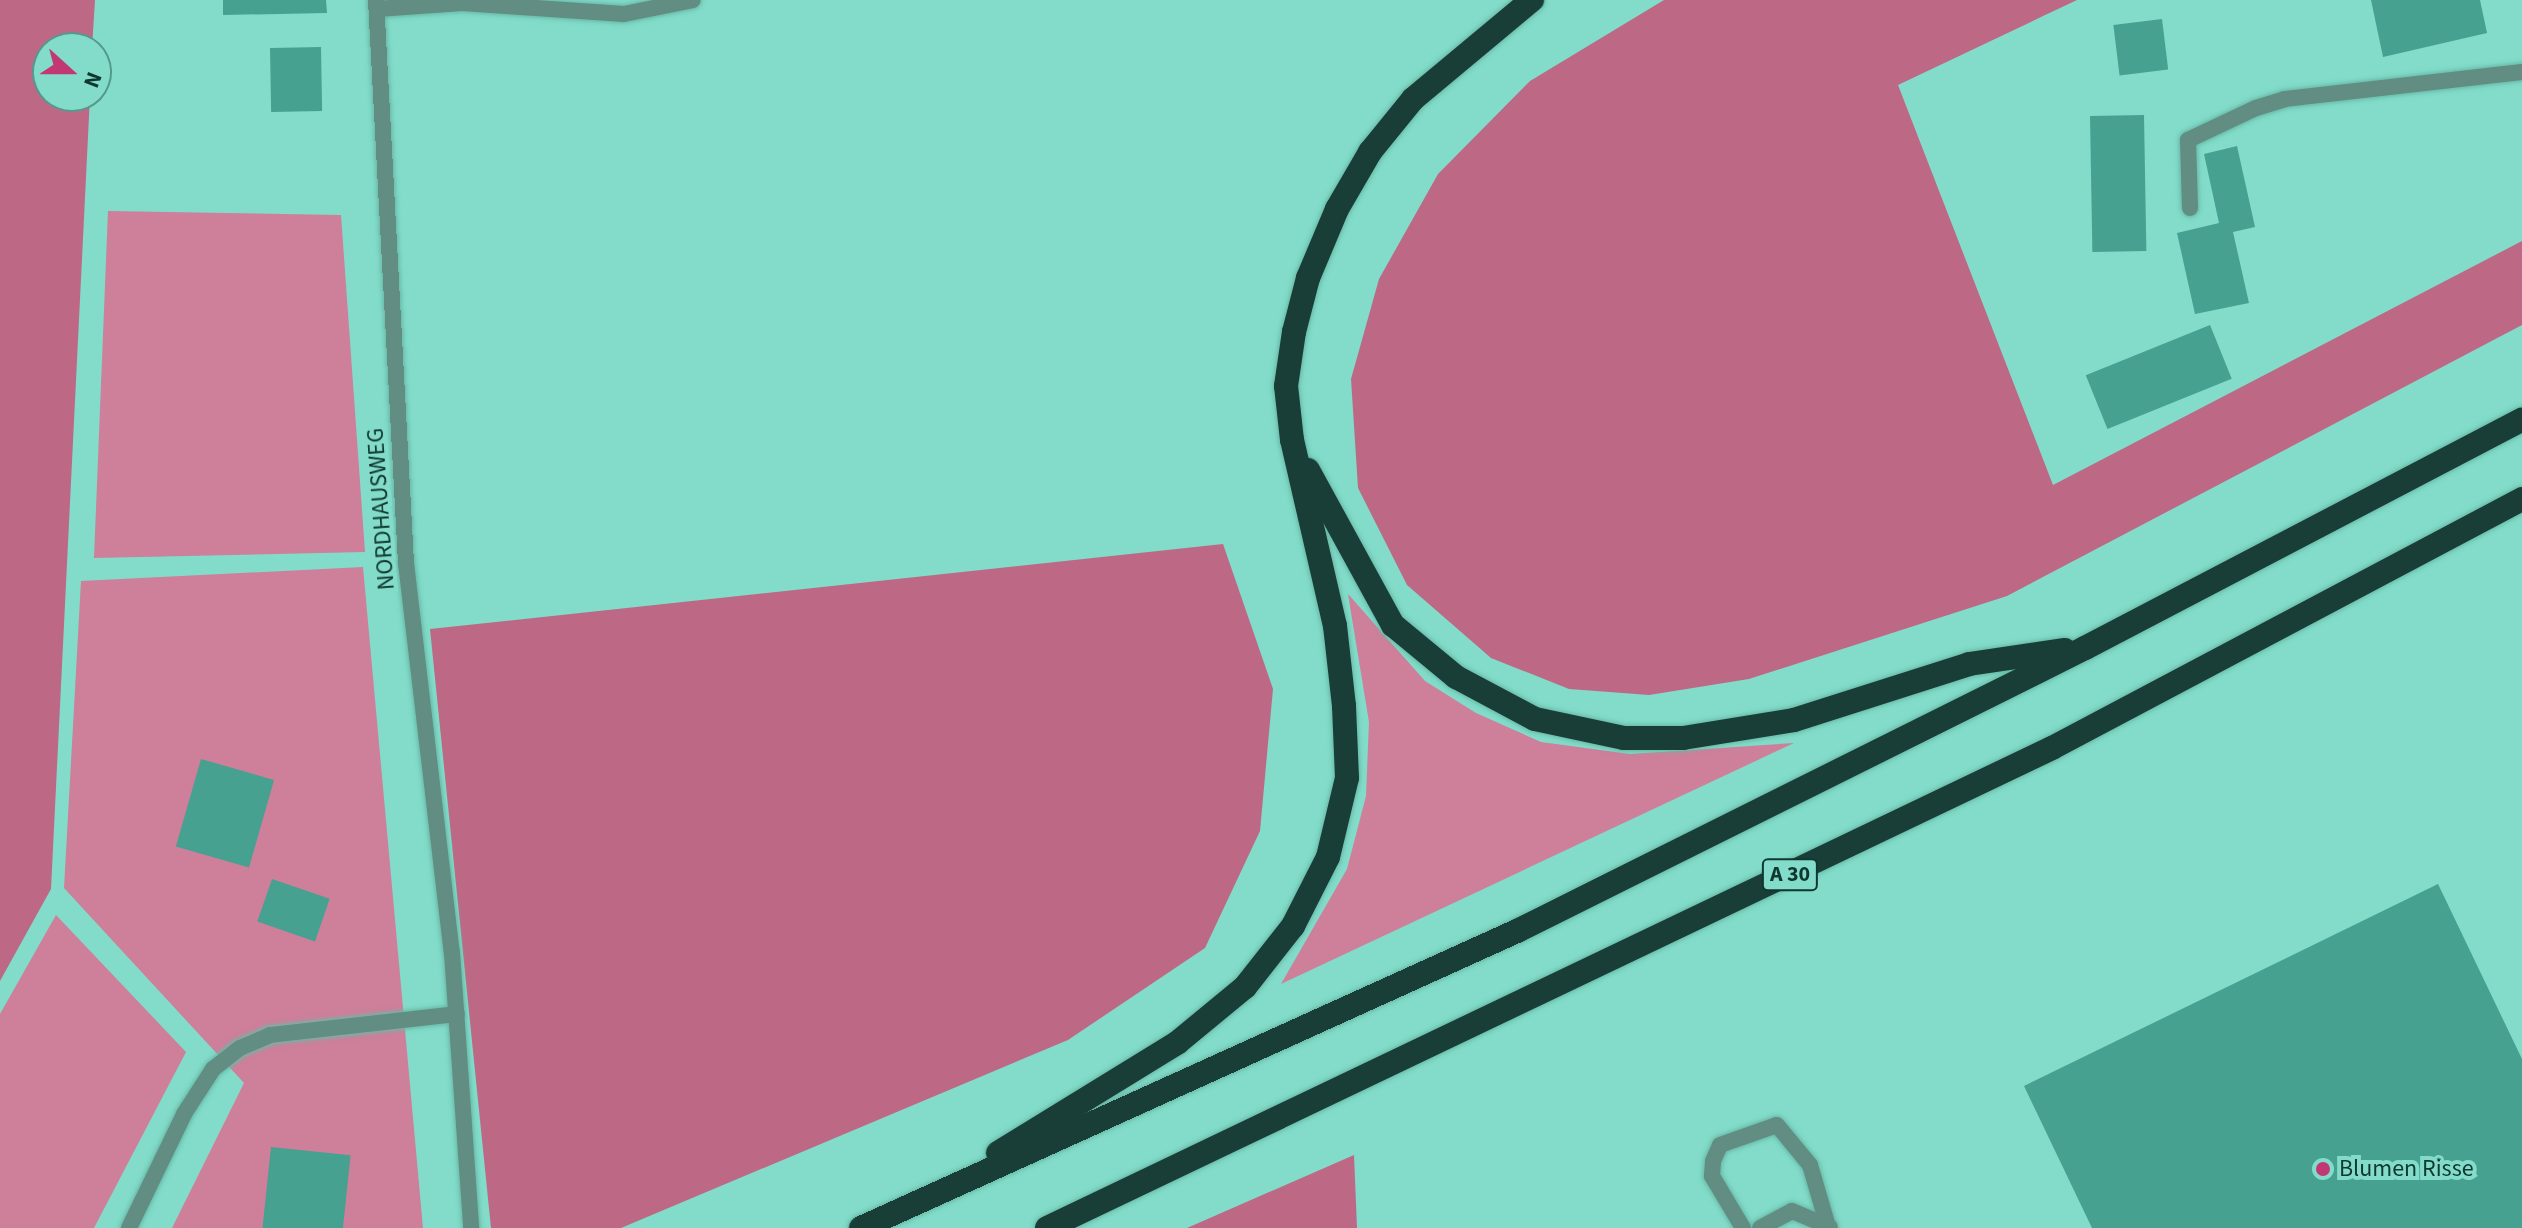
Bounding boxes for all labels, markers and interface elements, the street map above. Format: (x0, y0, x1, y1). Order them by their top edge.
north arrow (32, 32, 112, 112)
text: N (75, 67, 110, 92)
street label: NORDHAUSWEG (361, 427, 401, 591)
road number: A 30 (1760, 857, 1820, 893)
place label: Blumen Risse (2339, 1155, 2474, 1183)
marker: Blumen Risse (2314, 1160, 2332, 1178)

